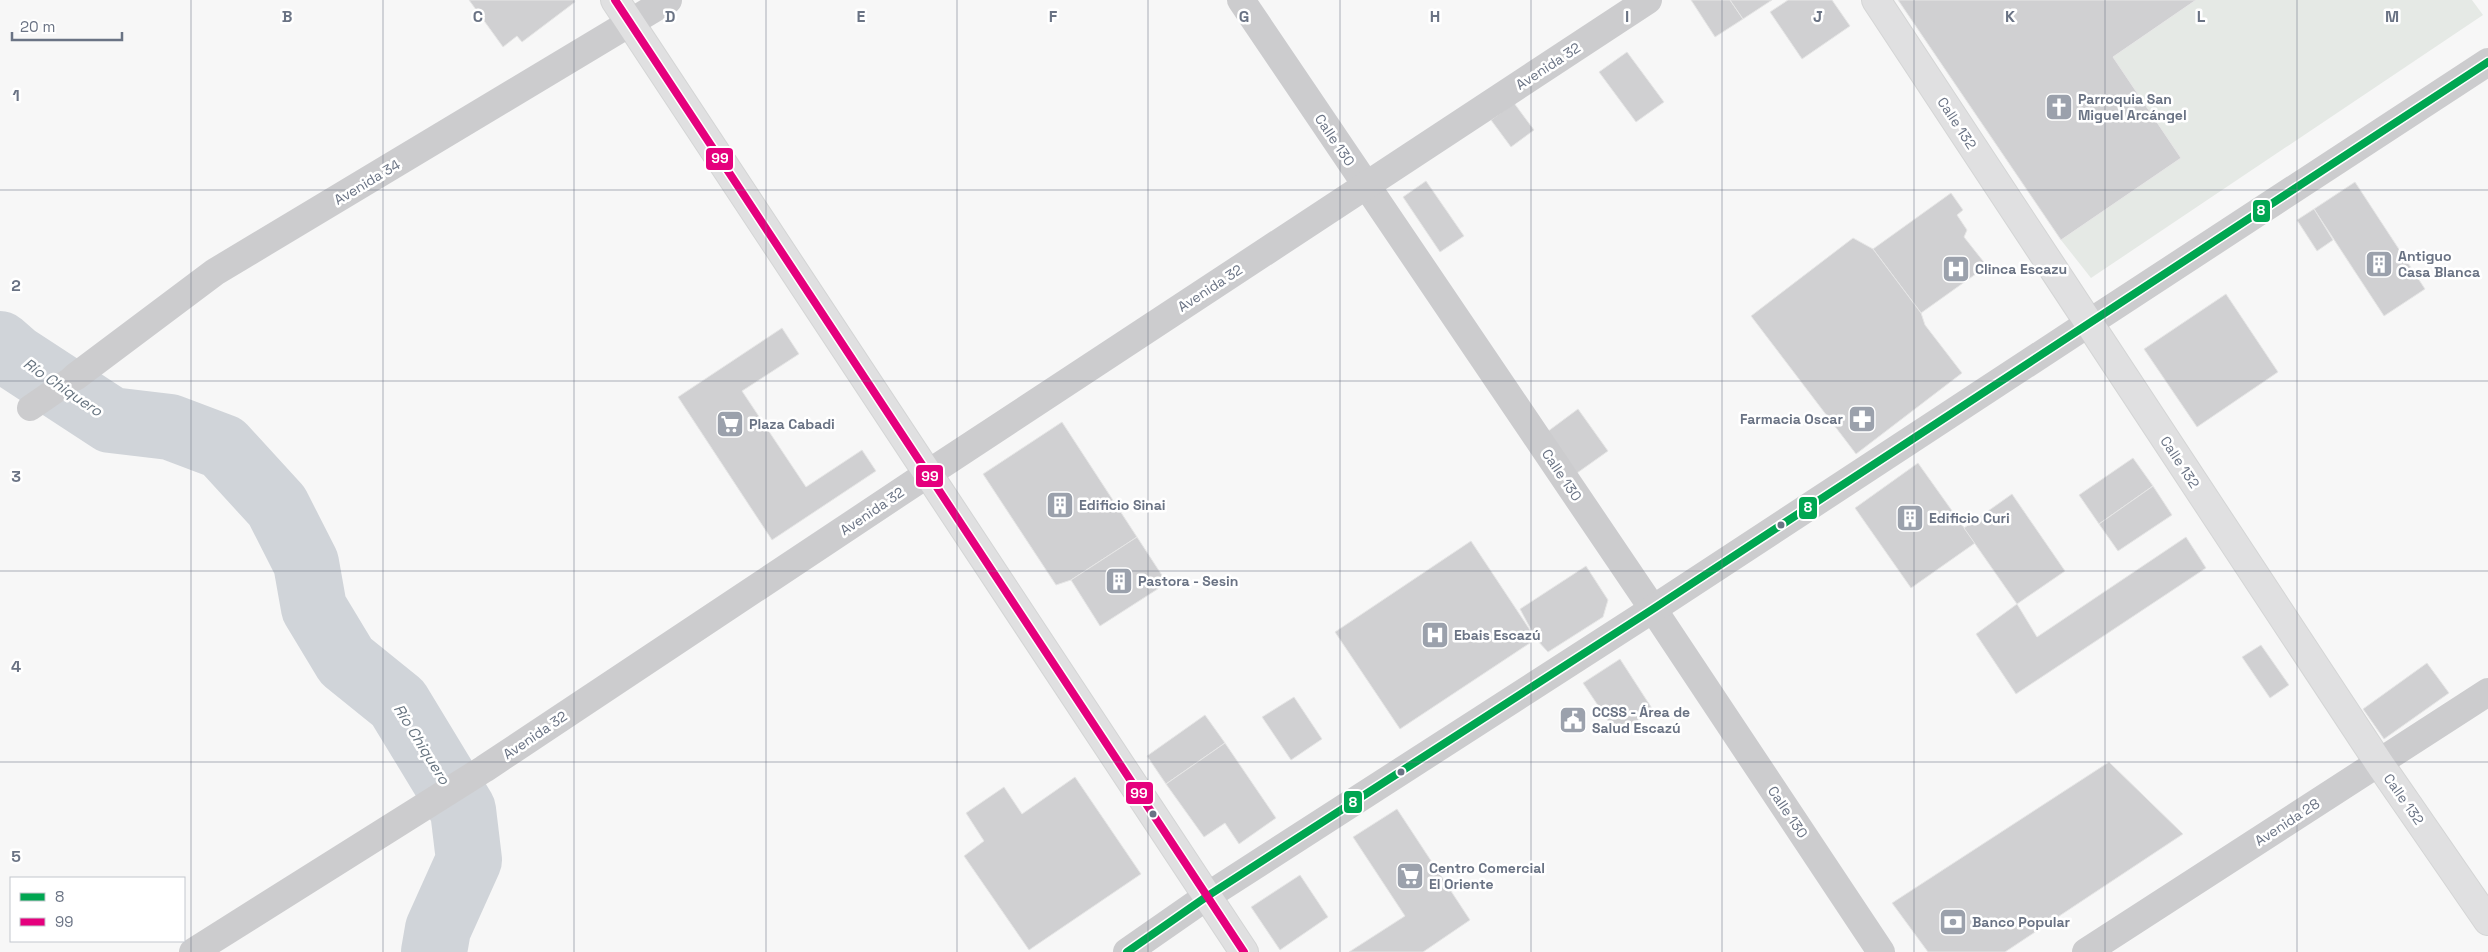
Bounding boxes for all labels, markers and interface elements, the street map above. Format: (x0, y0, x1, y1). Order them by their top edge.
text: B (282, 6, 292, 27)
text: C (473, 6, 483, 27)
text: D (665, 6, 675, 27)
text: E (857, 6, 866, 27)
text: F (1049, 6, 1058, 27)
text: G (1239, 6, 1249, 27)
text: H (1430, 6, 1440, 27)
text: I (1625, 6, 1629, 27)
text: J (1813, 6, 1823, 27)
text: K (2005, 6, 2015, 27)
text: L (2197, 6, 2206, 27)
text: M (2385, 6, 2399, 27)
scale bar (12, 10, 122, 42)
text: 20 m (20, 17, 55, 36)
street label: Avenida 32 (1512, 38, 1584, 94)
text: 1 (12, 85, 20, 106)
place label: Parroquia San Miguel Arcángel (2078, 90, 2187, 124)
church icon: Parroquia San Miguel Arcángel (2044, 92, 2074, 122)
street label: Calle 132 (1934, 94, 1980, 152)
street label: Calle 130 (1311, 110, 1359, 170)
line badge: 99 (705, 147, 734, 171)
text: 99 (711, 149, 729, 167)
street label: Avenida 34 (331, 155, 404, 209)
line badge: 8 (2252, 199, 2271, 223)
text: 8 (2257, 201, 2266, 219)
place label: Antiguo Casa Blanca (2398, 247, 2480, 281)
building icon: Antiguo Casa Blanca (2364, 249, 2394, 279)
hospital icon: Clinca Escazu (1941, 254, 1971, 284)
street label: Avenida 32 (1174, 260, 1246, 316)
place label: Clinca Escazu (1975, 260, 2067, 278)
text: 2 (11, 275, 21, 296)
water label: Río Chiquero (20, 354, 107, 421)
pharmacy icon: Farmacia Oscar (1847, 404, 1877, 434)
supermarket icon: Plaza Cabadi (715, 409, 745, 439)
place label: Farmacia Oscar (1740, 410, 1843, 428)
place label: Plaza Cabadi (749, 415, 835, 433)
street label: Calle 132 (2157, 433, 2203, 491)
street label: Calle 130 (1538, 445, 1586, 505)
line badge: 99 (915, 464, 944, 488)
text: 3 (11, 466, 21, 487)
text: 99 (921, 467, 939, 485)
street label: Avenida 32 (836, 483, 908, 539)
building icon: Edificio Sinai (1045, 490, 1075, 520)
place label: Edificio Sinai (1079, 496, 1166, 514)
line badge: 8 (1798, 496, 1818, 520)
text: 8 (1804, 498, 1813, 516)
building icon: Edificio Curi (1895, 503, 1925, 533)
place label: Edificio Curi (1929, 509, 2010, 527)
unlabelled marker (1776, 520, 1786, 530)
building icon: Pastora - Sesin (1104, 566, 1134, 596)
place label: Pastora - Sesin (1138, 572, 1238, 590)
hospital icon: Ebais Escazú (1420, 620, 1450, 650)
place label: Ebais Escazú (1454, 626, 1541, 644)
text: 4 (11, 656, 21, 677)
water label: Río Chiquero (390, 700, 455, 788)
place label: CCSS - Área de Salud Escazú (1592, 703, 1690, 737)
public building icon: CCSS - Área de Salud Escazú (1558, 705, 1588, 735)
street label: Avenida 32 (499, 707, 571, 763)
unlabelled marker (1396, 767, 1406, 777)
street label: Calle 132 (2380, 770, 2428, 828)
line badge: 99 (1125, 781, 1154, 805)
street label: Calle 130 (1764, 782, 1812, 842)
text: 99 (1130, 784, 1148, 802)
line badge: 8 (1343, 790, 1363, 814)
text: 8 (1349, 793, 1358, 811)
street label: Avenida 28 (2251, 794, 2323, 850)
unlabelled marker (1148, 809, 1158, 819)
text: 5 (11, 846, 21, 867)
place label: Centro Comercial El Oriente (1429, 859, 1545, 893)
supermarket icon: Centro Comercial El Oriente (1395, 861, 1425, 891)
legend (10, 877, 185, 942)
text: 8 (55, 887, 64, 906)
bank icon: Banco Popular (1938, 907, 1968, 937)
text: 99 (55, 912, 73, 931)
place label: Banco Popular (1972, 913, 2071, 931)

